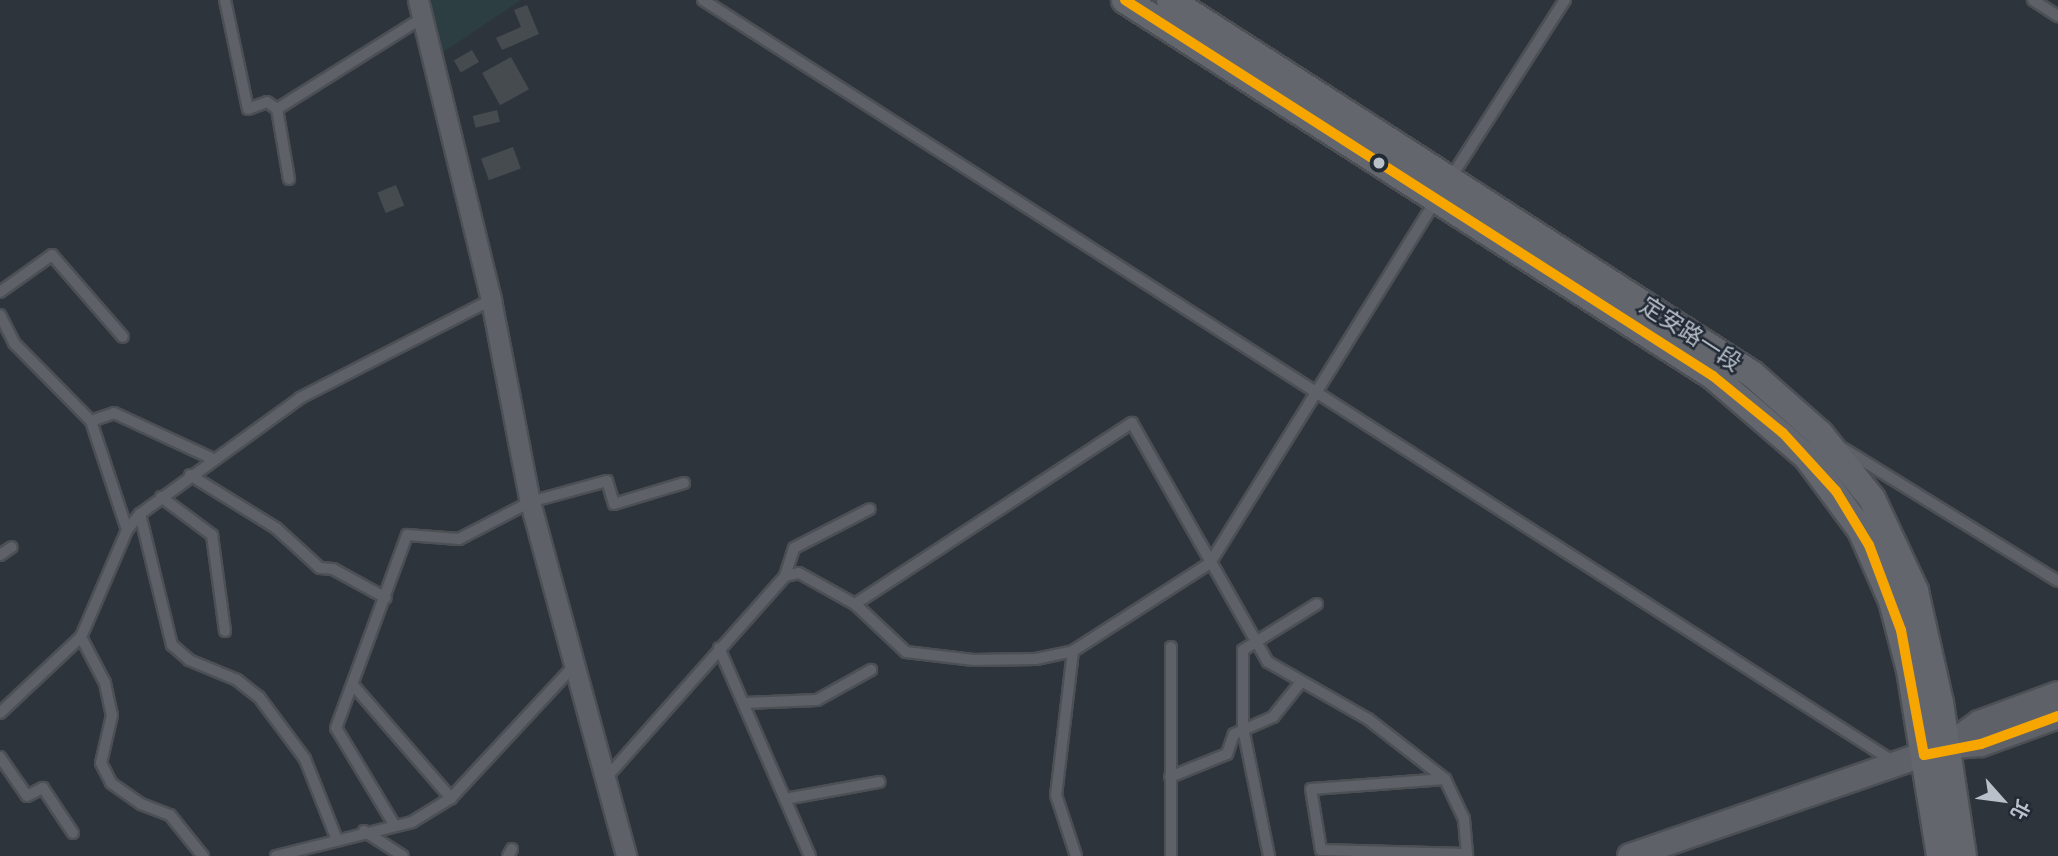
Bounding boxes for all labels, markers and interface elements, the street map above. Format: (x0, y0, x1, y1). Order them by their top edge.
unlabelled marker (1372, 156, 1386, 170)
street label: 定安路一段 (1635, 291, 1747, 377)
north arrow (1967, 765, 2037, 835)
text: 北 (2006, 796, 2035, 823)

